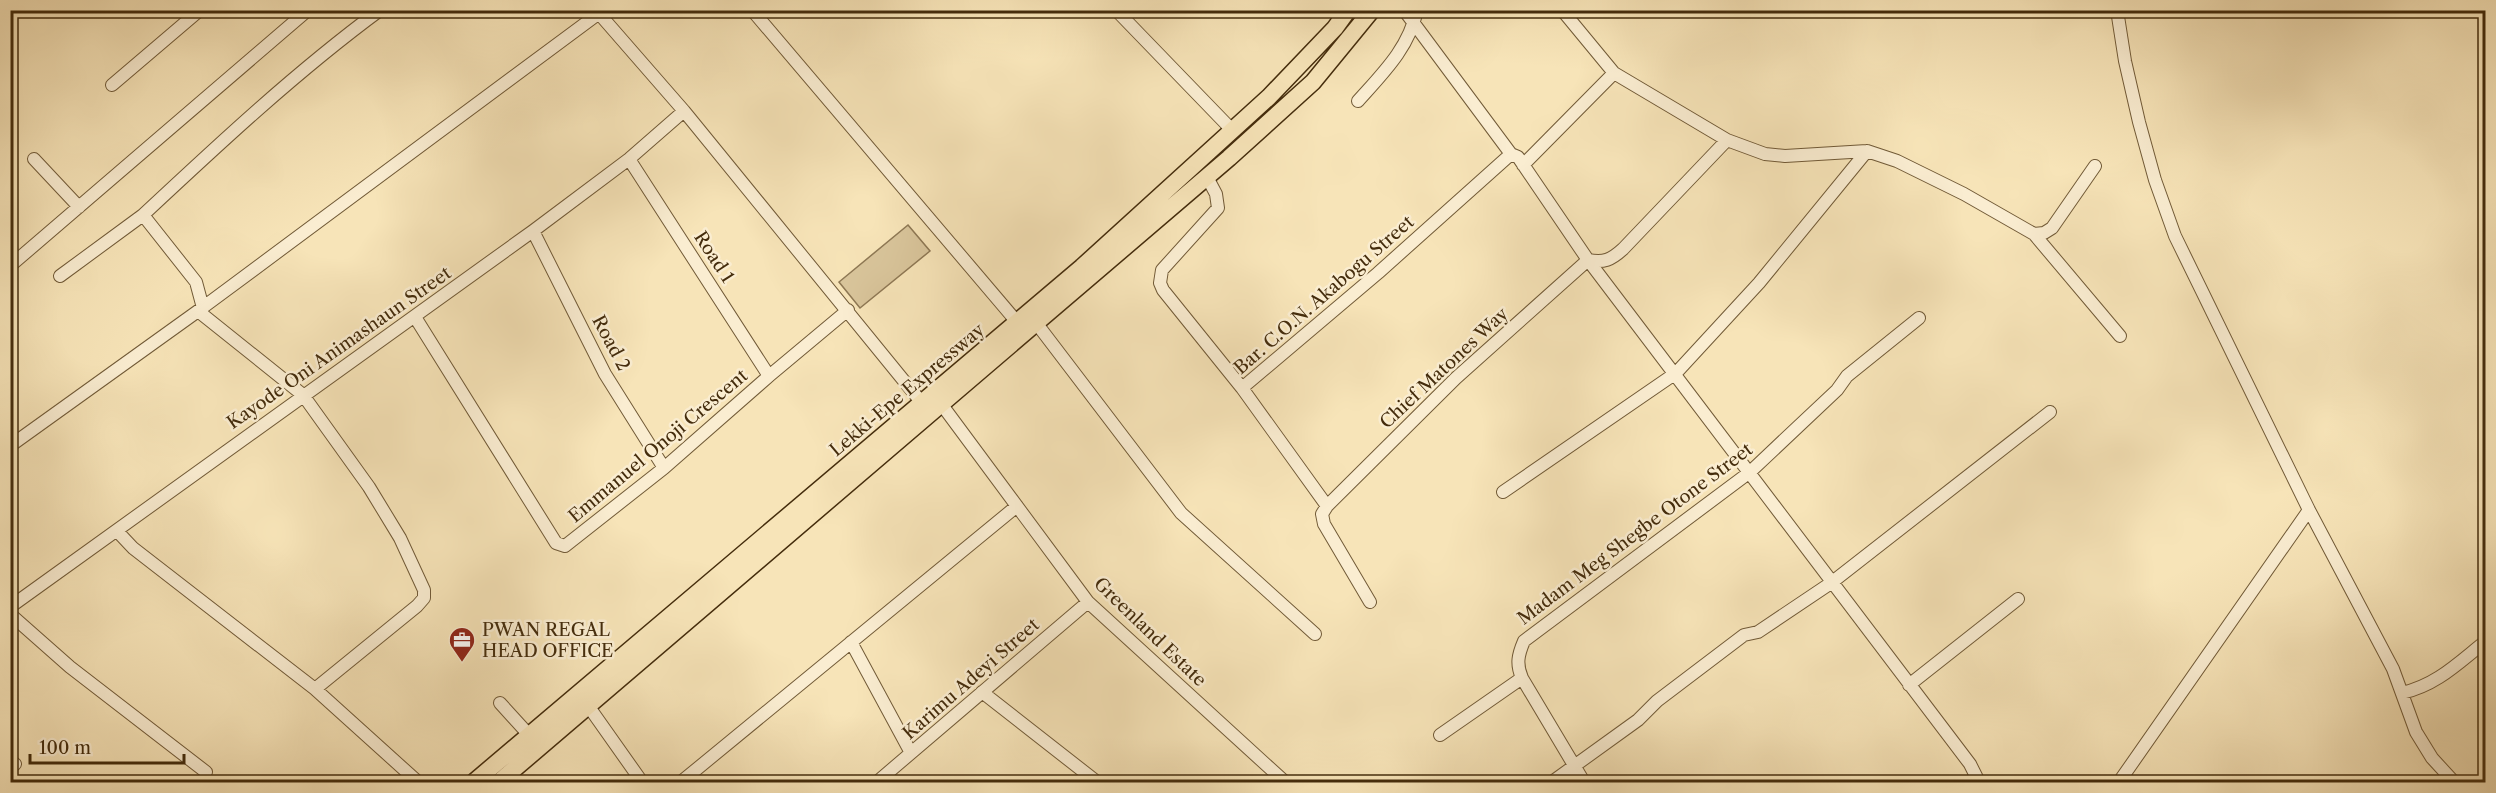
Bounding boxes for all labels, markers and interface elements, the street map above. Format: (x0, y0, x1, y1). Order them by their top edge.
street label: Bar. C.O.N. Akabogu Street (1230, 211, 1419, 379)
street label: Road 1 (689, 227, 739, 287)
street label: Kayode Oni Animashaun Street (223, 262, 456, 434)
street label: Chief Matones Way (1375, 302, 1513, 433)
street label: Road 2 (587, 311, 635, 375)
street label: Lekki-Epe Expressway (825, 318, 990, 461)
street label: Emmanuel Onoji Crescent (564, 364, 752, 527)
street label: Madam Meg Shegbe Otone Street (1513, 438, 1757, 630)
street label: Greenland Estate (1089, 573, 1211, 691)
street label: Karimu Adeyi Street (898, 613, 1044, 744)
place label: PWAN REGAL HEAD OFFICE (482, 619, 614, 662)
office icon: PWAN REGAL HEAD OFFICE (447, 625, 477, 663)
scale bar (30, 727, 184, 765)
text: 100 m (39, 737, 91, 759)

